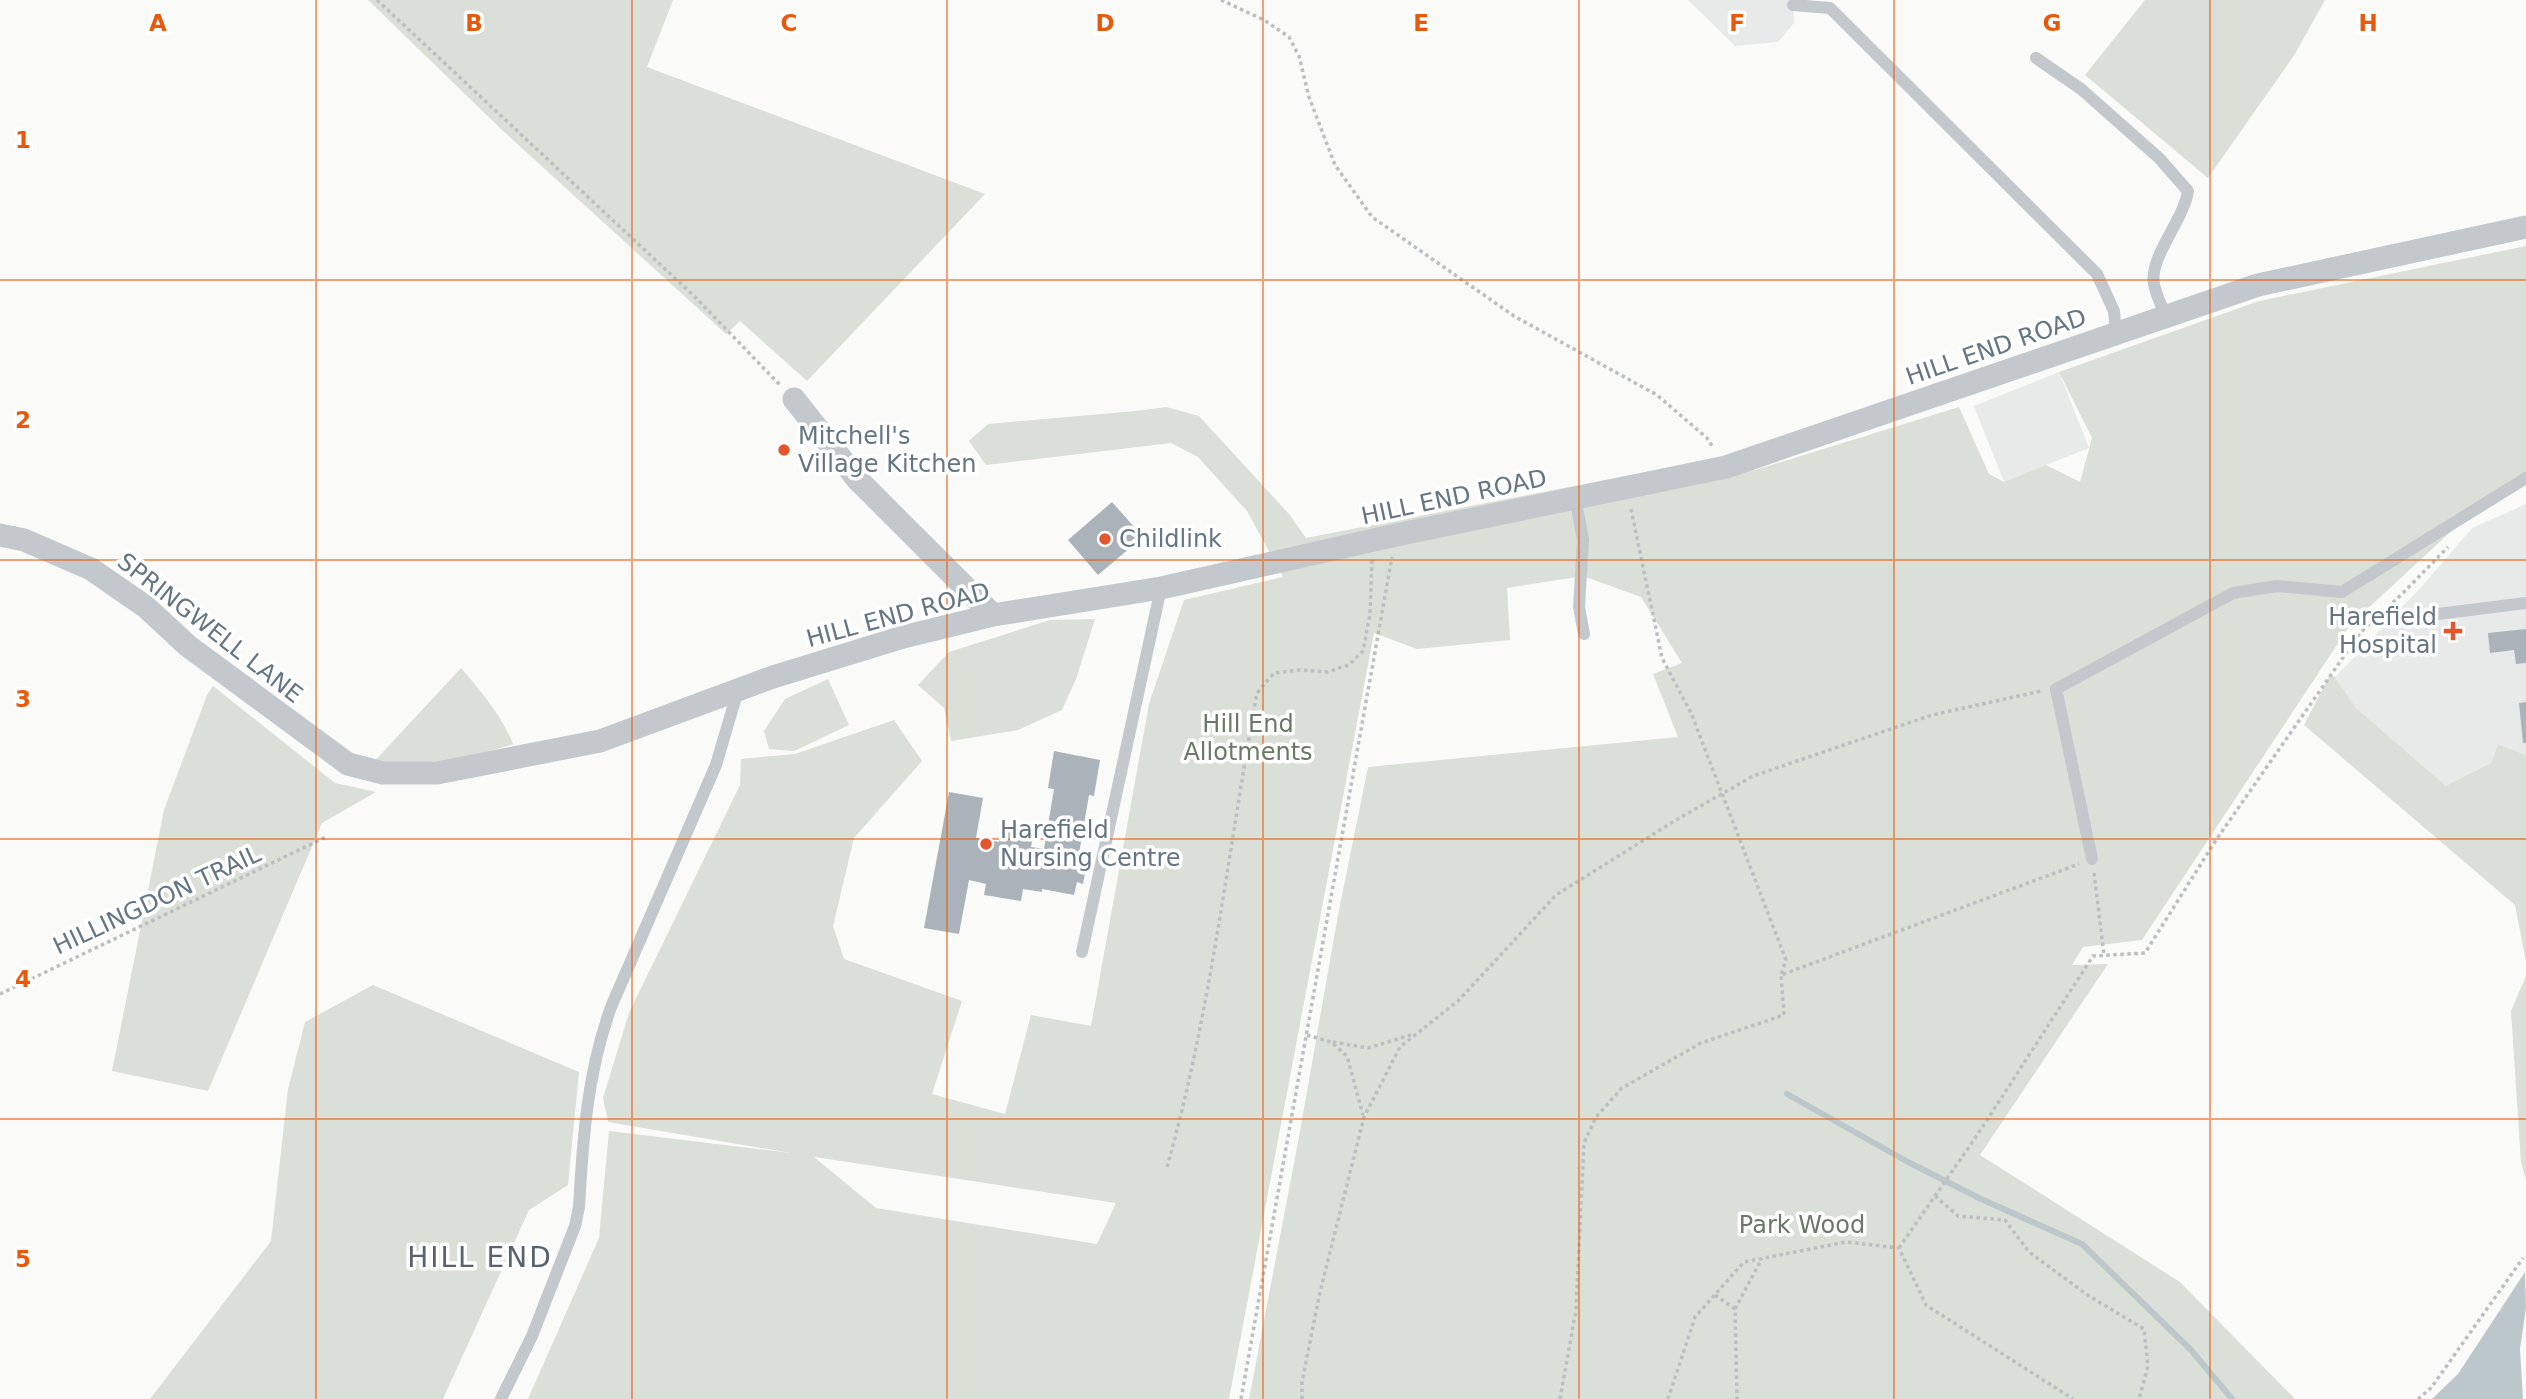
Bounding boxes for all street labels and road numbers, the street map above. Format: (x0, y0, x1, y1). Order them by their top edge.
street label: HILL END ROAD (1902, 303, 2090, 391)
street label: HILL END ROAD (1359, 464, 1549, 530)
street label: SPRINGWELL LANE (112, 547, 308, 709)
street label: HILL END ROAD (803, 577, 993, 653)
street label: HILLINGDON TRAIL (49, 839, 266, 960)

